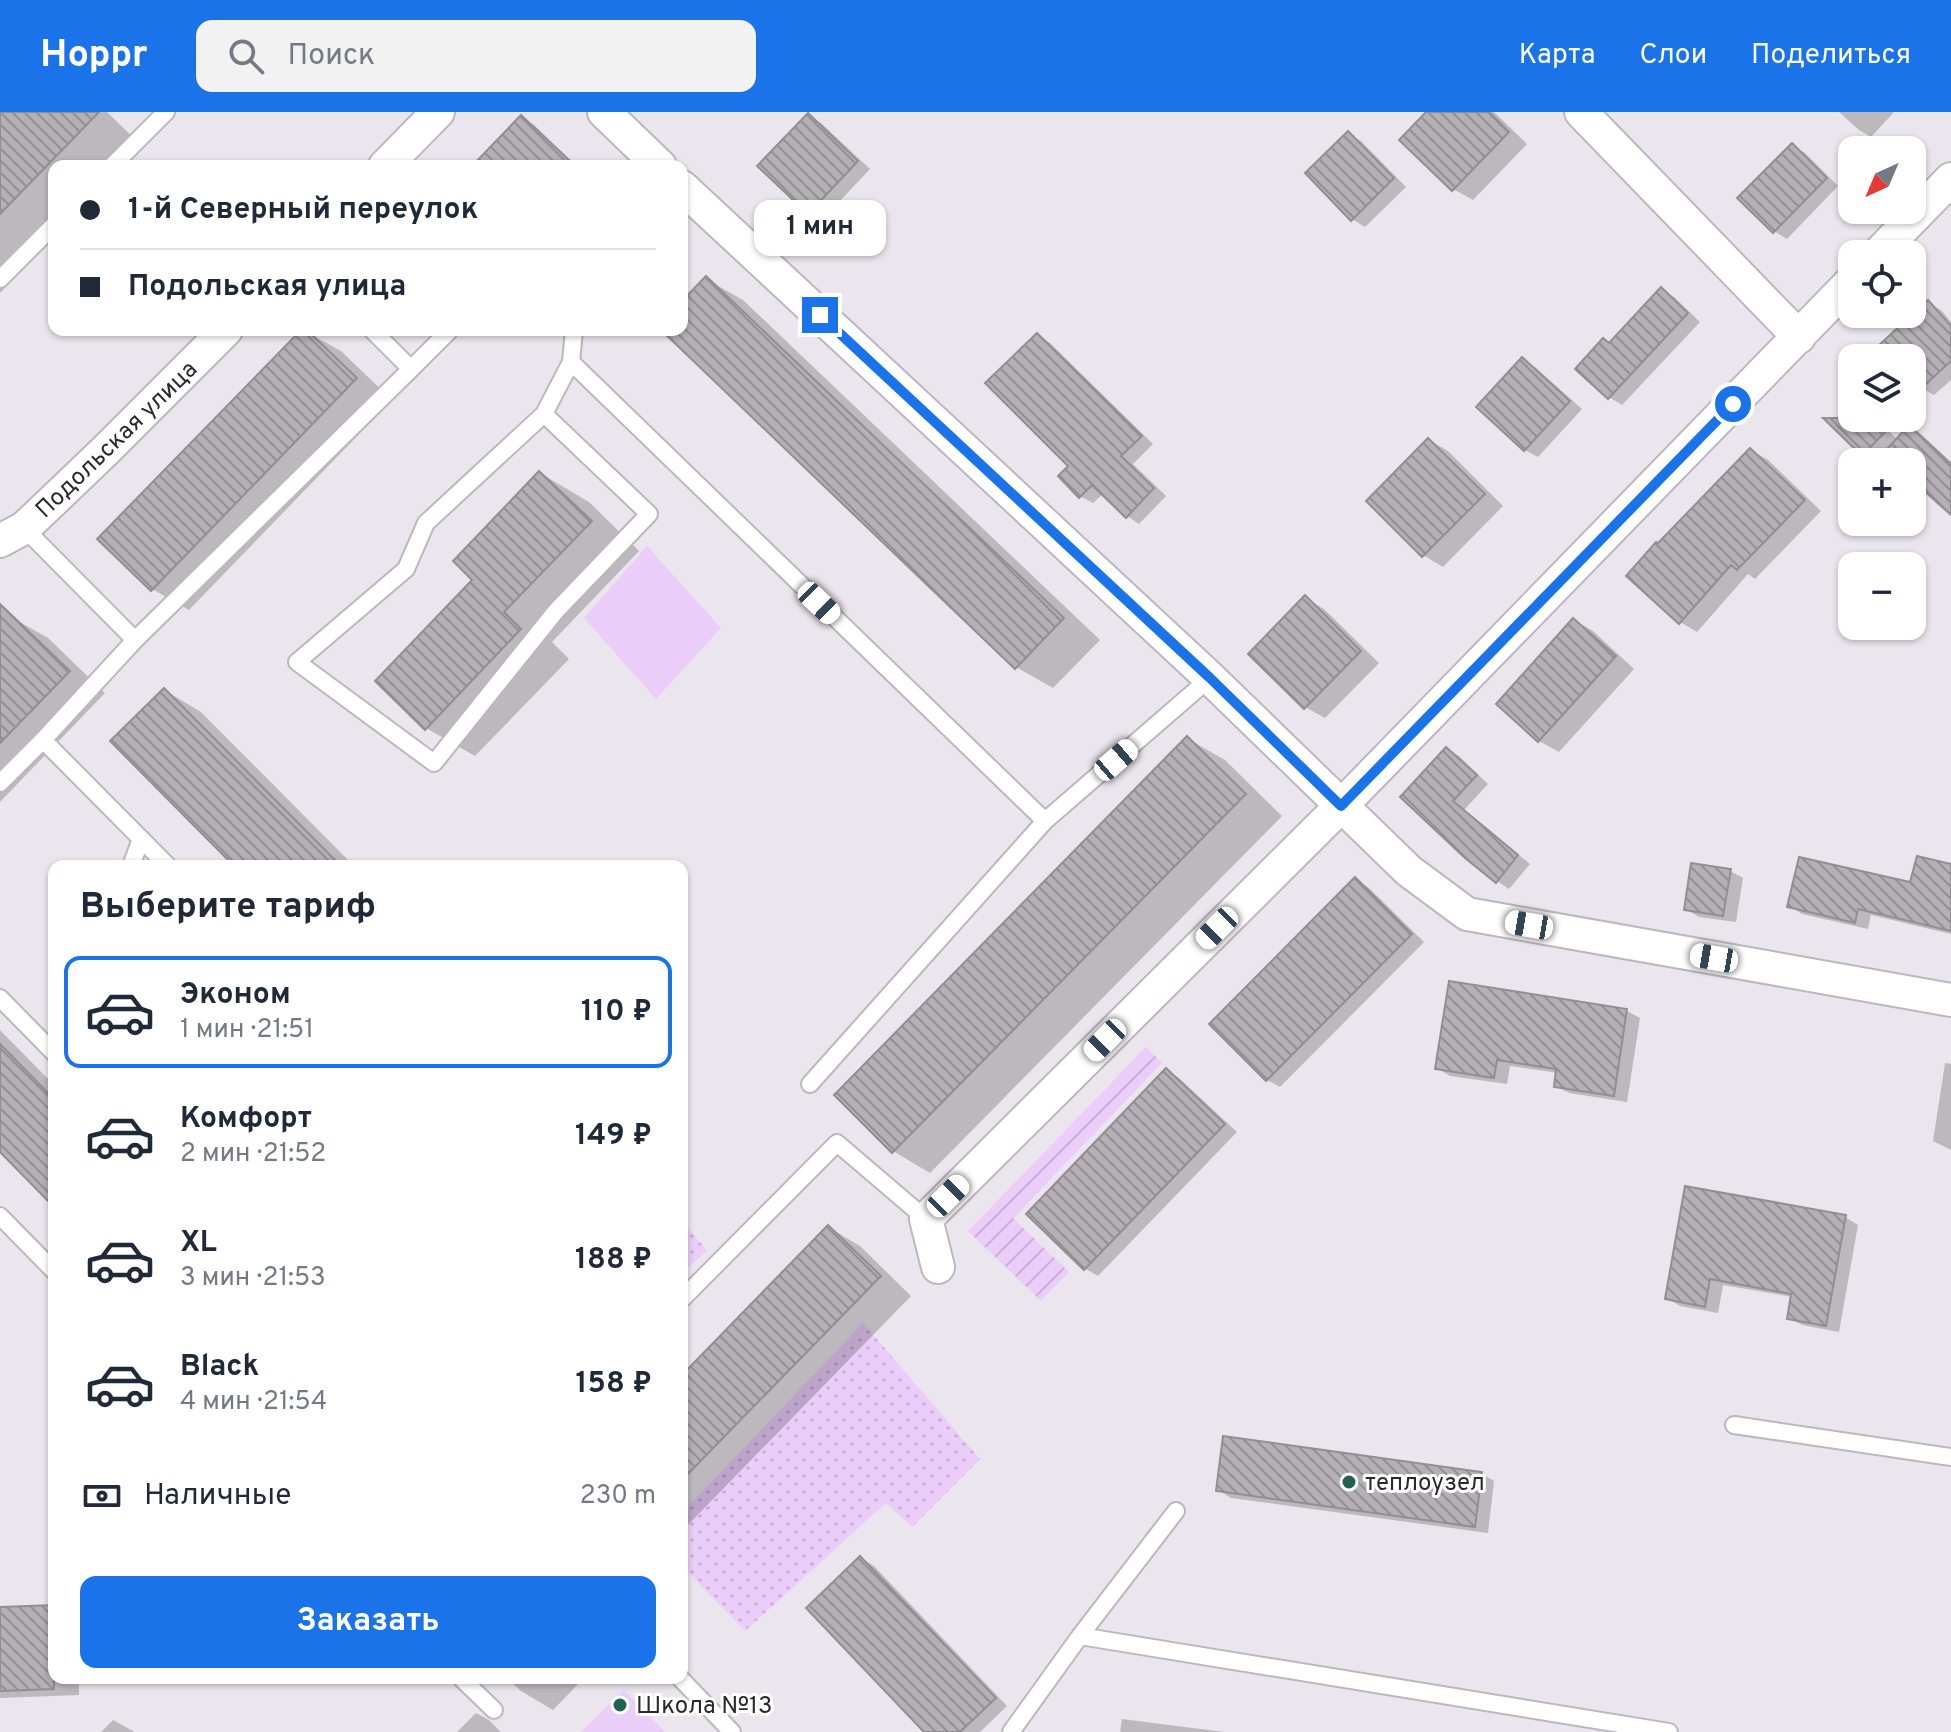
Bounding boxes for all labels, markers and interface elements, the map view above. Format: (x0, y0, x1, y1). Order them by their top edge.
search box (196, 20, 756, 92)
text: Hoppr (40, 32, 148, 81)
icon: search (224, 34, 268, 78)
text: Поиск (288, 38, 375, 75)
text: Карта (1519, 38, 1595, 74)
text: Слои (1639, 38, 1707, 74)
text: Поделиться (1751, 38, 1911, 74)
north arrow (1838, 136, 1926, 224)
map controls (1838, 136, 1926, 640)
text: 1-й Северный переулок (128, 192, 478, 229)
callout: 1 мин (754, 199, 886, 255)
text: 1 мин (786, 211, 854, 244)
button: locate (1838, 240, 1926, 328)
text: Подольская улица (128, 269, 406, 306)
route end (802, 297, 838, 333)
button: layers (1838, 344, 1926, 432)
street label: Подольская улица (30, 355, 205, 525)
route start (1715, 386, 1751, 422)
button: + (1838, 448, 1926, 536)
button: − (1838, 552, 1926, 640)
car (793, 578, 845, 628)
car (1090, 735, 1142, 785)
text: Выберите тариф (80, 885, 376, 931)
car (1192, 903, 1242, 953)
car (1503, 909, 1555, 941)
car (1688, 942, 1740, 974)
icon: car (84, 976, 156, 1048)
text: Эконом (180, 977, 291, 1014)
text: 110 ₽ (581, 994, 652, 1031)
text: 1 мин · 21:51 (180, 1014, 314, 1047)
car (1080, 1015, 1130, 1065)
icon: car (84, 1100, 156, 1172)
text: Комфорт (180, 1101, 312, 1138)
text: 149 ₽ (575, 1118, 652, 1155)
text: 2 мин · 21:52 (180, 1138, 326, 1171)
car (923, 1171, 973, 1221)
icon: car (84, 1224, 156, 1296)
text: XL (180, 1225, 217, 1262)
text: 188 ₽ (575, 1242, 652, 1279)
text: 3 мин · 21:53 (180, 1262, 326, 1295)
icon: car (84, 1348, 156, 1420)
text: Black (180, 1349, 259, 1386)
text: 158 ₽ (576, 1366, 652, 1403)
text: 4 мин · 21:54 (180, 1386, 327, 1419)
place label: теплоузел (1365, 1469, 1485, 1499)
marker: теплоузел (1340, 1473, 1358, 1491)
icon: cash (80, 1474, 124, 1518)
text: Наличные (144, 1478, 291, 1515)
text: 230 m (580, 1480, 656, 1513)
button: Заказать (80, 1576, 656, 1668)
place label: Школа №13 (636, 1692, 773, 1722)
marker: Школа №13 (611, 1696, 629, 1714)

